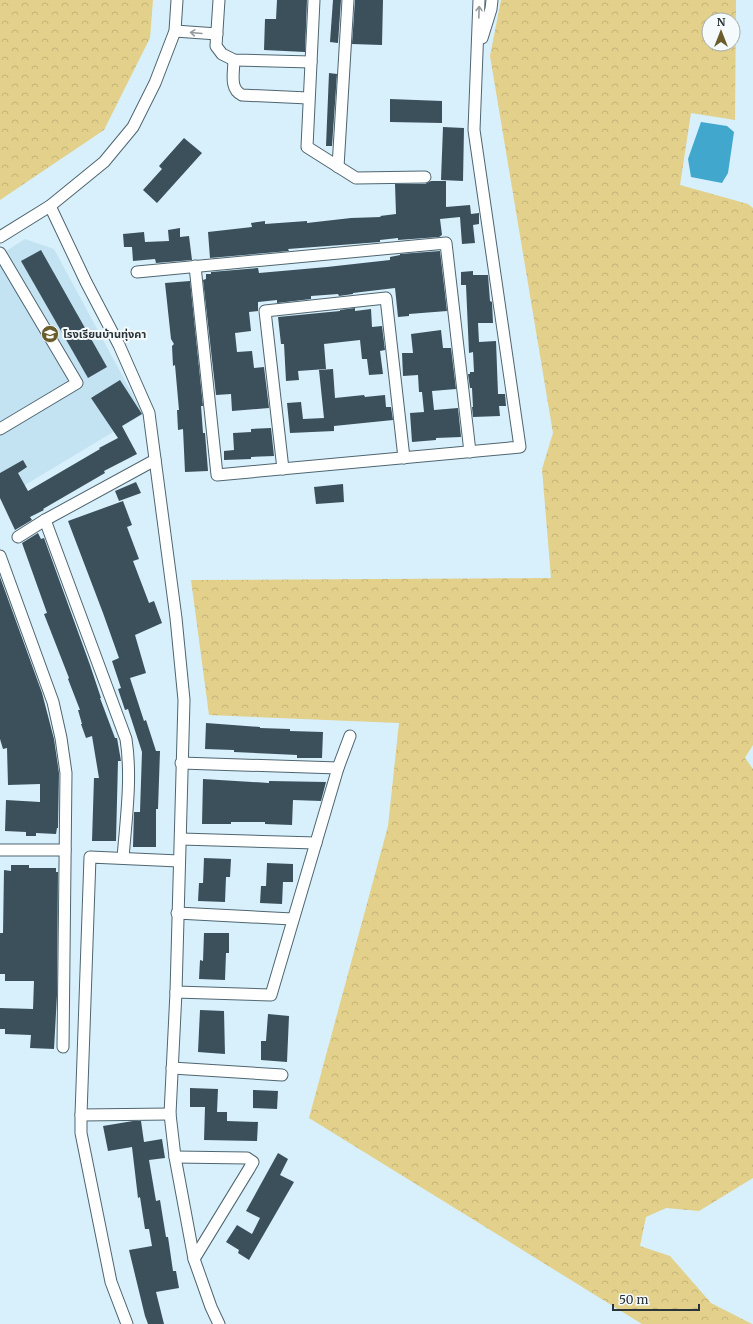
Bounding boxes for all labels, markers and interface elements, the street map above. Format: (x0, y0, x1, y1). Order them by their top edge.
one-way arrow (475, 6, 483, 19)
north arrow (701, 12, 741, 52)
text: N (717, 15, 726, 29)
one-way arrow (190, 29, 203, 36)
school or university icon: โรงเรียนบ้านทุ่งคา (40, 324, 60, 344)
place label: โรงเรียนบ้านทุ่งคา (63, 327, 146, 341)
scale bar (613, 1286, 699, 1312)
text: 50 m (619, 1292, 648, 1307)

